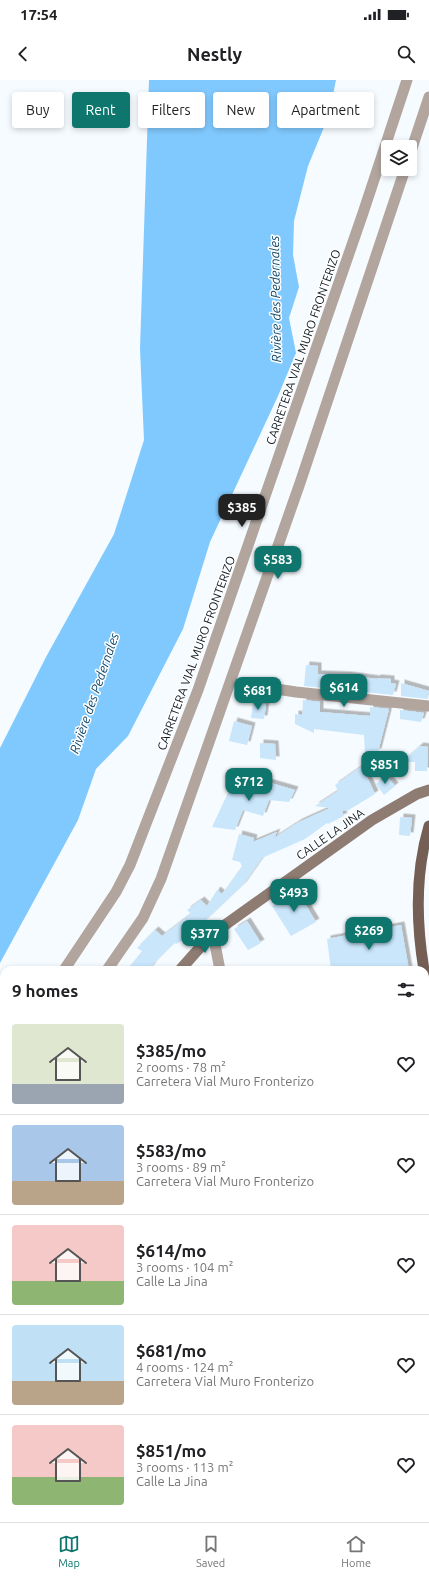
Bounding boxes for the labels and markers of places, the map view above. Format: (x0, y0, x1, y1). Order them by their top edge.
pin: $385 (218, 494, 266, 528)
pin: $583 (254, 546, 302, 580)
pin: $614 (320, 674, 368, 708)
pin: $681 (234, 677, 282, 711)
pin: $851 (361, 751, 409, 785)
pin: $712 (225, 768, 273, 802)
pin: $493 (270, 879, 318, 913)
pin: $269 (345, 917, 393, 951)
pin: $377 (181, 920, 229, 954)

